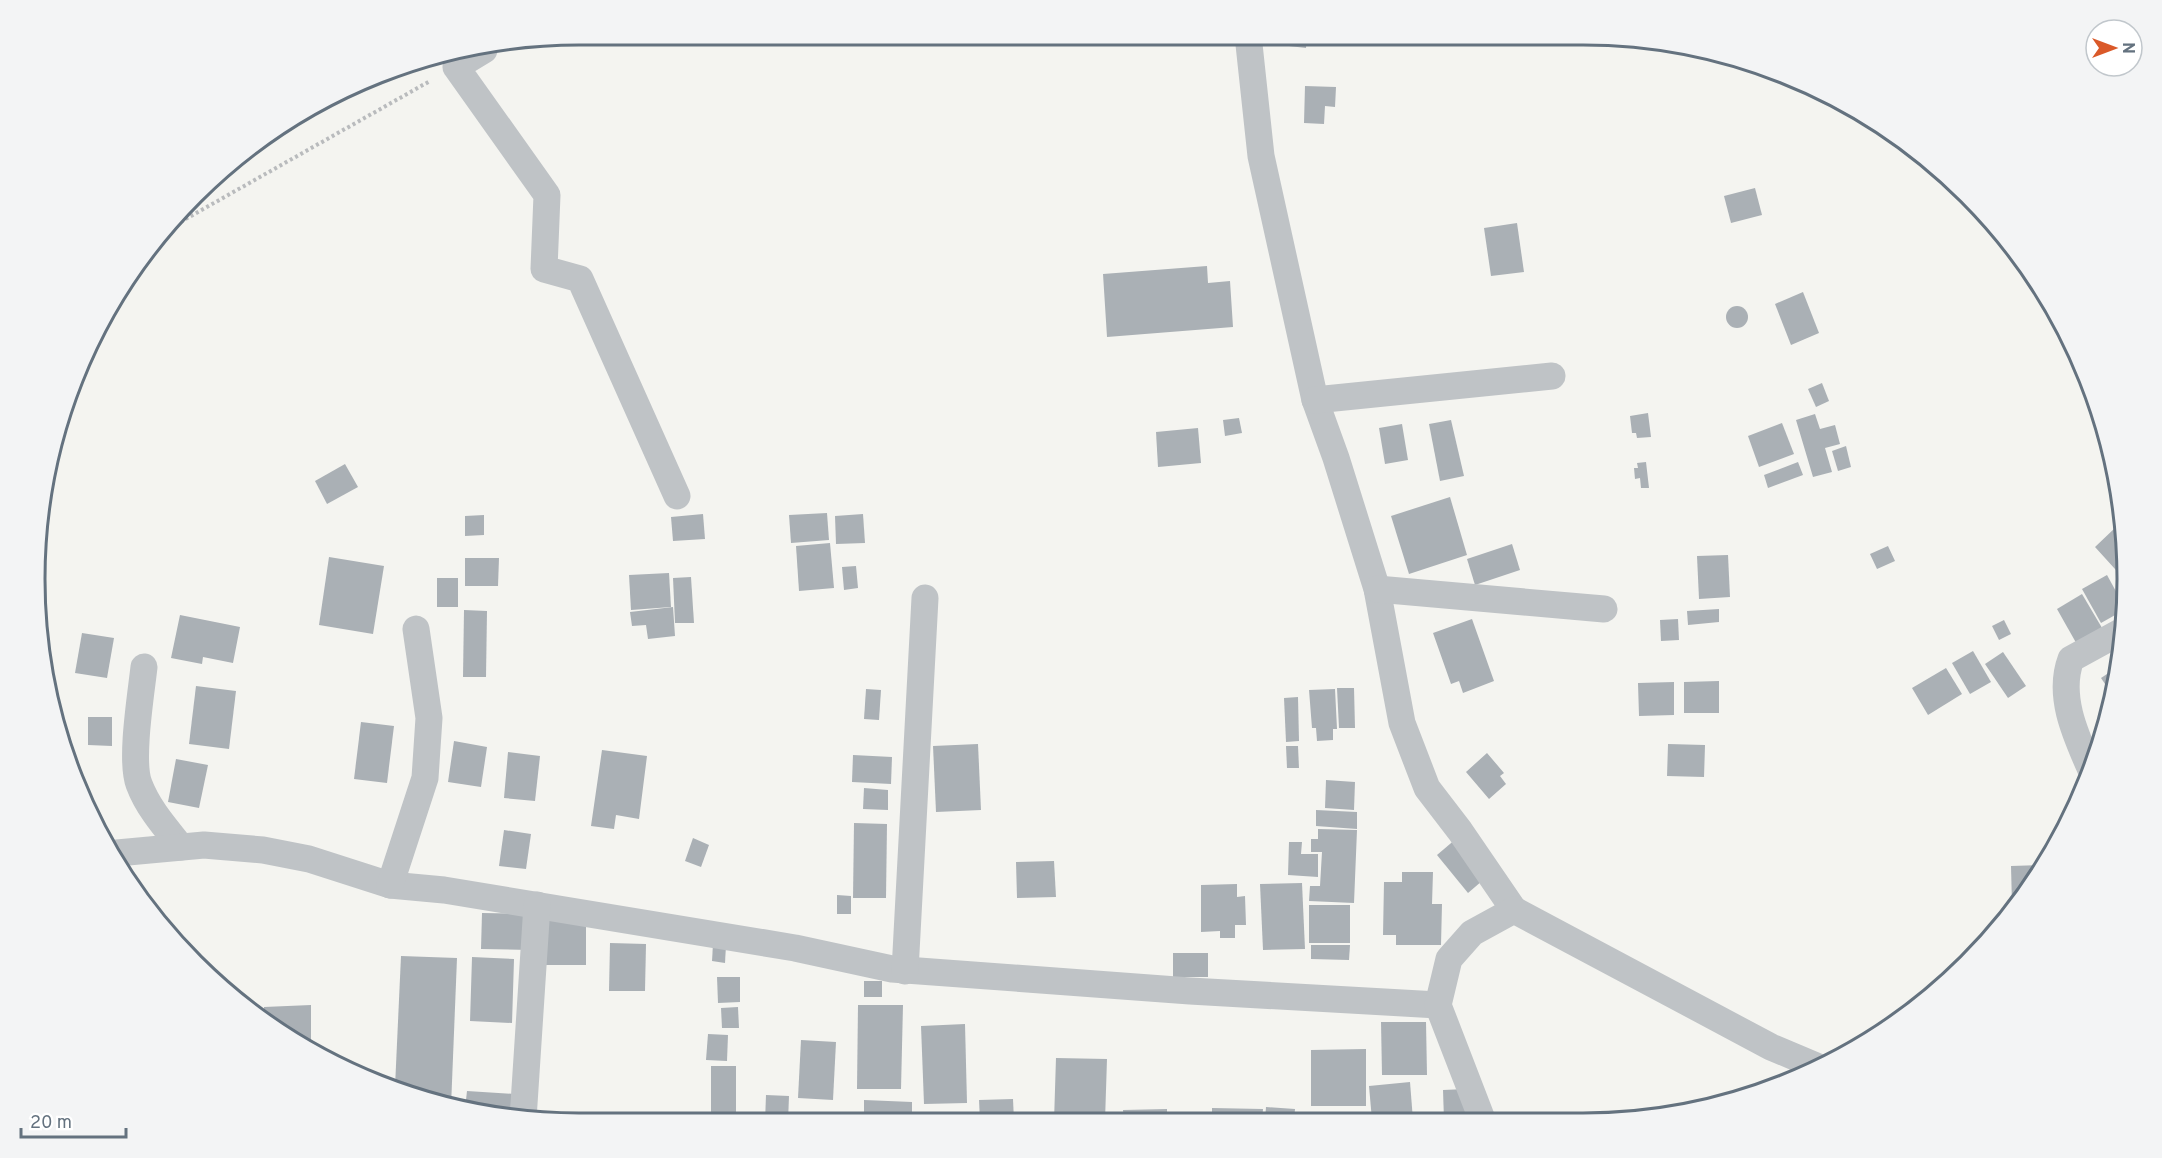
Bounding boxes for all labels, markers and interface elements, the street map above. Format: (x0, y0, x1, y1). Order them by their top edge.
north arrow (2084, 18, 2144, 78)
text: N (2117, 42, 2137, 54)
scale bar (21, 1101, 126, 1139)
text: 20 m (30, 1112, 72, 1135)

